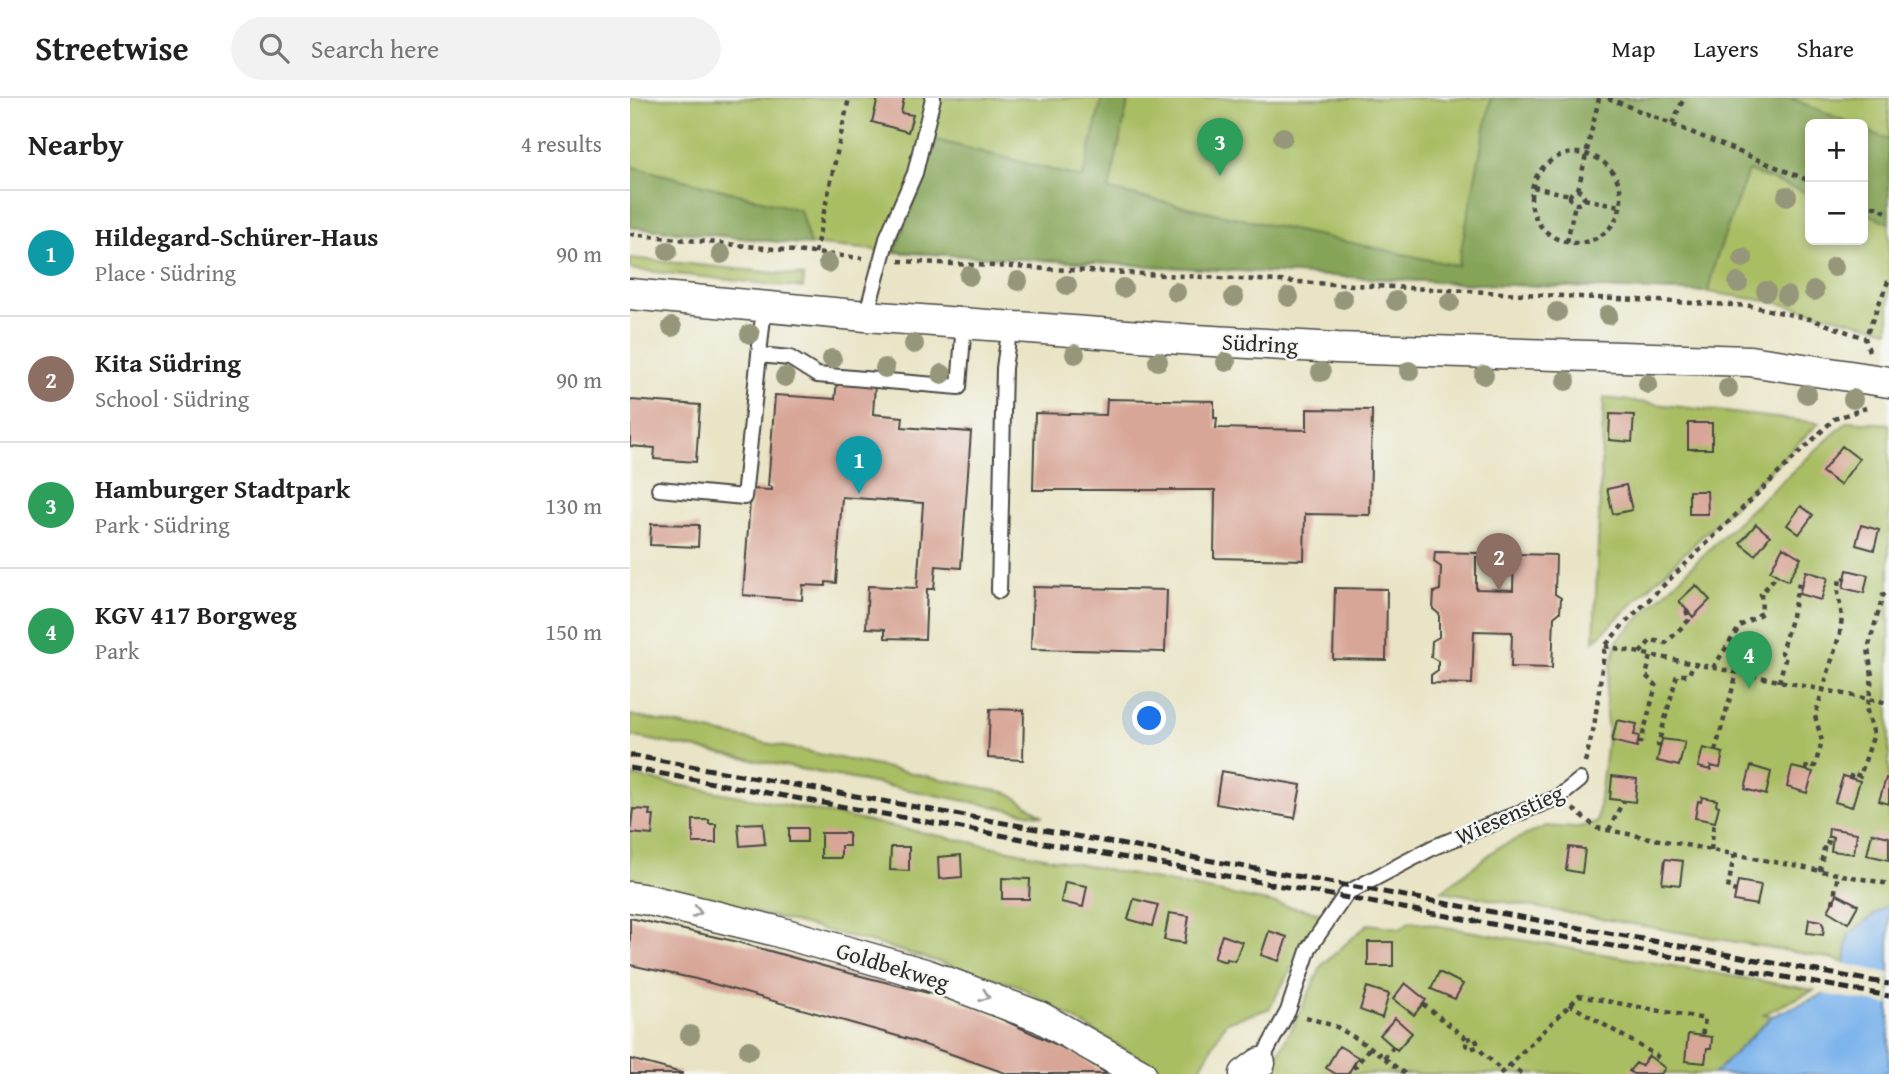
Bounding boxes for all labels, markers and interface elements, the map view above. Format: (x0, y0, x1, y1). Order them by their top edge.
search box (231, 17, 721, 80)
text: Streetwise (35, 24, 189, 72)
icon: search (255, 29, 293, 67)
text: Search here (311, 29, 439, 68)
text: Map (1612, 31, 1655, 66)
text: Layers (1693, 31, 1759, 66)
text: Share (1797, 31, 1854, 66)
pin: 3 (1197, 118, 1243, 176)
map controls (1805, 119, 1868, 245)
button: + (1805, 119, 1868, 182)
text: Nearby (28, 122, 124, 166)
text: 4 results (521, 127, 602, 160)
button: − (1805, 182, 1868, 245)
text: Hildegard-Schürer-Haus (95, 217, 379, 256)
text: 1 (45, 237, 57, 270)
text: 90 m (556, 237, 602, 270)
text: Place · Südring (95, 256, 236, 289)
street label: Südring (1221, 325, 1299, 362)
text: Kita Südring (95, 343, 241, 382)
text: 2 (45, 363, 57, 396)
text: 90 m (556, 363, 602, 396)
text: School · Südring (95, 382, 249, 415)
pin: 1 (836, 436, 882, 494)
text: Hamburger Stadtpark (95, 469, 350, 508)
text: 3 (45, 489, 57, 522)
text: 130 m (545, 489, 602, 522)
text: Park · Südring (95, 508, 230, 541)
pin: 2 (1476, 533, 1522, 591)
text: KGV 417 Borgweg (95, 595, 297, 634)
text: 4 (45, 615, 57, 648)
text: 150 m (545, 615, 602, 648)
pin: 4 (1726, 631, 1772, 689)
text: Park (95, 634, 139, 667)
your location (1132, 701, 1166, 735)
street label: Wiesenstieg (1449, 775, 1569, 853)
one-way arrow (690, 904, 702, 918)
street label: Goldbekweg (832, 933, 954, 999)
one-way arrow (979, 988, 991, 1002)

